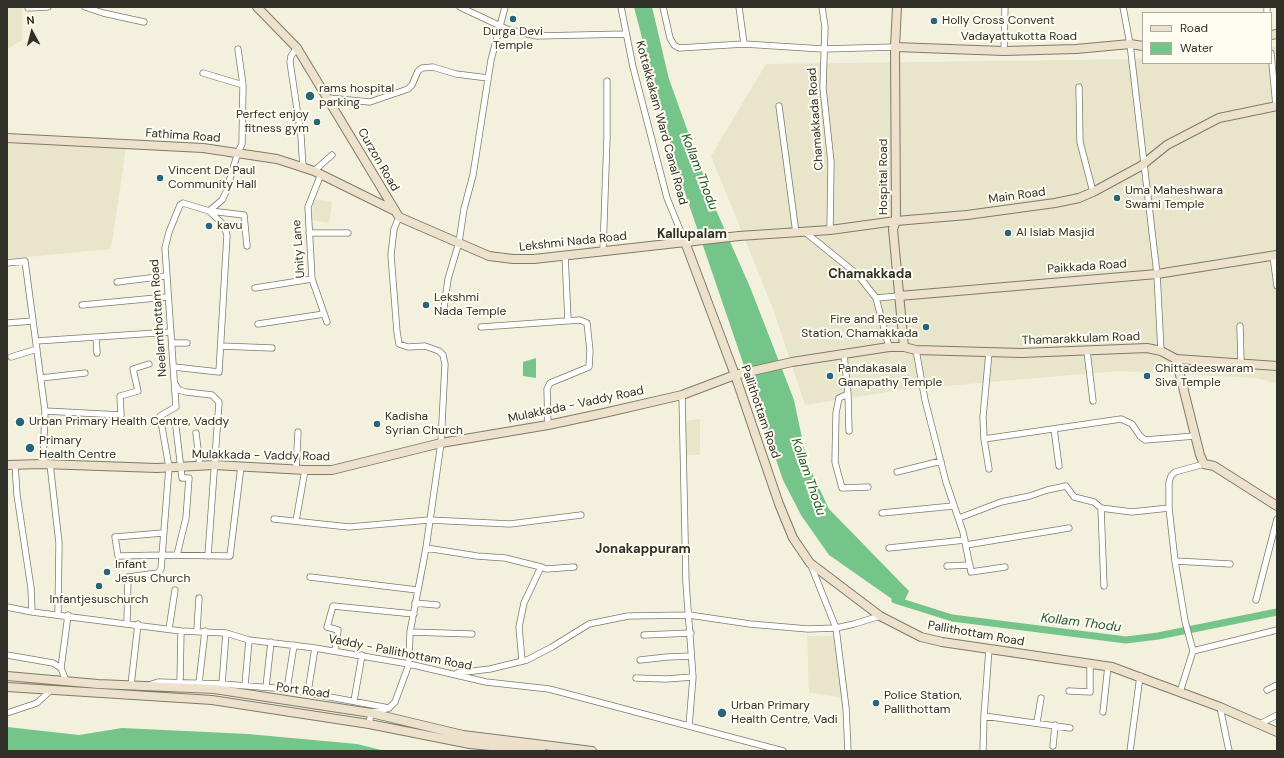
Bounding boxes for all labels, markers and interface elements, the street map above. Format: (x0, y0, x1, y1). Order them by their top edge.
north arrow (12, 12, 52, 52)
legend (1142, 12, 1272, 64)
text: N (26, 13, 35, 28)
marker: Durga Devi Temple (508, 14, 518, 24)
place label: Holly Cross Convent (942, 14, 1055, 28)
marker: Holly Cross Convent (929, 16, 939, 26)
text: Road (1180, 20, 1208, 36)
place label: Durga Devi Temple (483, 25, 543, 53)
street label: Vadayattukotta Road (961, 30, 1077, 44)
street label: Kottakkakam Ward Canal Road (632, 39, 690, 207)
text: Water (1180, 40, 1213, 56)
street label: Chamakkada Road (805, 67, 827, 171)
place label: rams hospital parking (319, 82, 394, 110)
marker: rams hospital parking (304, 90, 316, 102)
place label: Perfect enjoy fitness gym (236, 108, 309, 136)
marker: Perfect enjoy fitness gym (312, 117, 322, 127)
street label: Fathima Road (145, 126, 221, 146)
street label: Curzon Road (354, 126, 402, 194)
water label: Kollam Thodu (677, 131, 721, 213)
street label: Hospital Road (877, 139, 891, 215)
place label: Vincent De Paul Community Hall (168, 164, 256, 192)
marker: Vincent De Paul Community Hall (155, 173, 165, 183)
place label: Uma Maheshwara Swami Temple (1125, 184, 1223, 212)
street label: Main Road (988, 185, 1046, 207)
marker: Uma Maheshwara Swami Temple (1112, 193, 1122, 203)
place label: kavu (217, 219, 242, 233)
street label: Unity Lane (290, 219, 308, 279)
marker: kavu (204, 221, 214, 231)
place label: Al Islab Masjid (1016, 226, 1095, 240)
district label: Kallupalam (657, 227, 727, 243)
marker: Al Islab Masjid (1003, 228, 1013, 238)
street label: Lekshmi Nada Road (518, 229, 628, 255)
street label: Paikkada Road (1047, 257, 1127, 277)
street label: Neelamthottam Road (148, 259, 170, 377)
district label: Chamakkada (828, 267, 912, 283)
place label: Lekshmi Nada Temple (434, 291, 506, 319)
marker: Lekshmi Nada Temple (421, 300, 431, 310)
place label: Fire and Rescue Station, Chamakkada (801, 313, 918, 341)
marker: Fire and Rescue Station, Chamakkada (921, 322, 931, 332)
street label: Thamarakkulam Road (1022, 330, 1140, 348)
place label: Pandakasala Ganapathy Temple (838, 362, 942, 390)
place label: Chittadeeswaram Siva Temple (1155, 362, 1253, 390)
street label: Pallithottam Road (737, 363, 783, 461)
marker: Pandakasala Ganapathy Temple (825, 371, 835, 381)
marker: Chittadeeswaram Siva Temple (1142, 371, 1152, 381)
street label: Mulakkada - Vaddy Road (507, 384, 645, 426)
place label: Kadisha Syrian Church (385, 410, 463, 438)
place label: Urban Primary Health Centre, Vaddy (29, 415, 229, 429)
marker: Urban Primary Health Centre, Vaddy (14, 416, 26, 428)
marker: Kadisha Syrian Church (372, 419, 382, 429)
place label: Primary Health Centre (39, 434, 116, 462)
water label: Kollam Thodu (787, 436, 829, 518)
marker: Primary Health Centre (24, 442, 36, 454)
street label: Mulakkada - Vaddy Road (192, 448, 330, 464)
district label: Jonakappuram (595, 542, 691, 558)
place label: Infant Jesus Church (115, 558, 190, 586)
marker: Infant Jesus Church (102, 567, 112, 577)
marker: Infantjesuschurch (94, 581, 104, 591)
place label: Infantjesuschurch (50, 593, 148, 607)
water label: Kollam Thodu (1040, 610, 1122, 636)
street label: Pallithottam Road (927, 618, 1025, 650)
street label: Vaddy - Pallithottam Road (327, 632, 473, 674)
street label: Port Road (275, 680, 331, 702)
place label: Police Station, Pallithottam (884, 689, 962, 717)
marker: Police Station, Pallithottam (871, 698, 881, 708)
place label: Urban Primary Health Centre, Vadi (731, 699, 838, 727)
marker: Urban Primary Health Centre, Vadi (716, 707, 728, 719)

